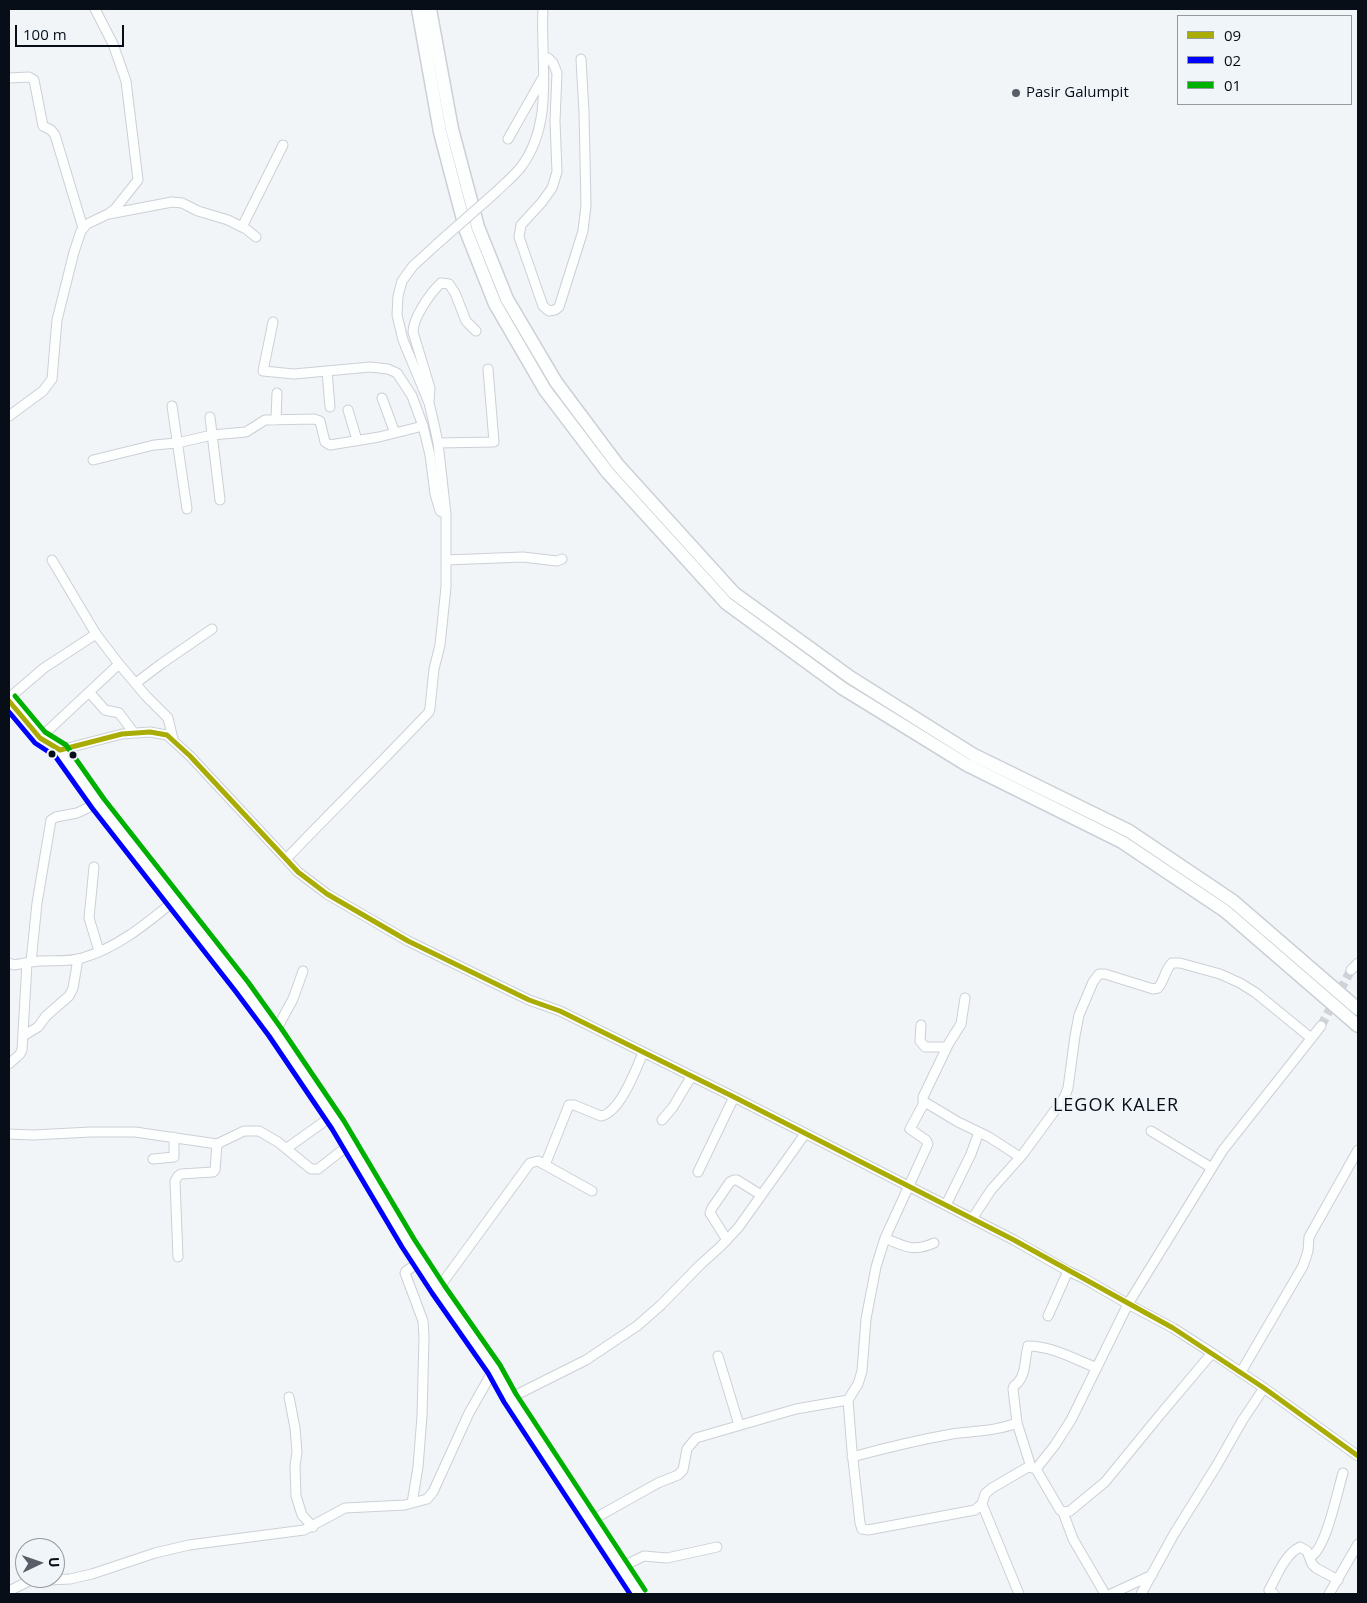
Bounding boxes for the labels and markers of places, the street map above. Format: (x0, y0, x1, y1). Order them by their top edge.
place label: Pasir Galumpit (1026, 84, 1129, 102)
marker: Pasir Galumpit (1010, 87, 1022, 99)
unlabelled marker (47, 749, 57, 759)
unlabelled marker (68, 750, 78, 760)

